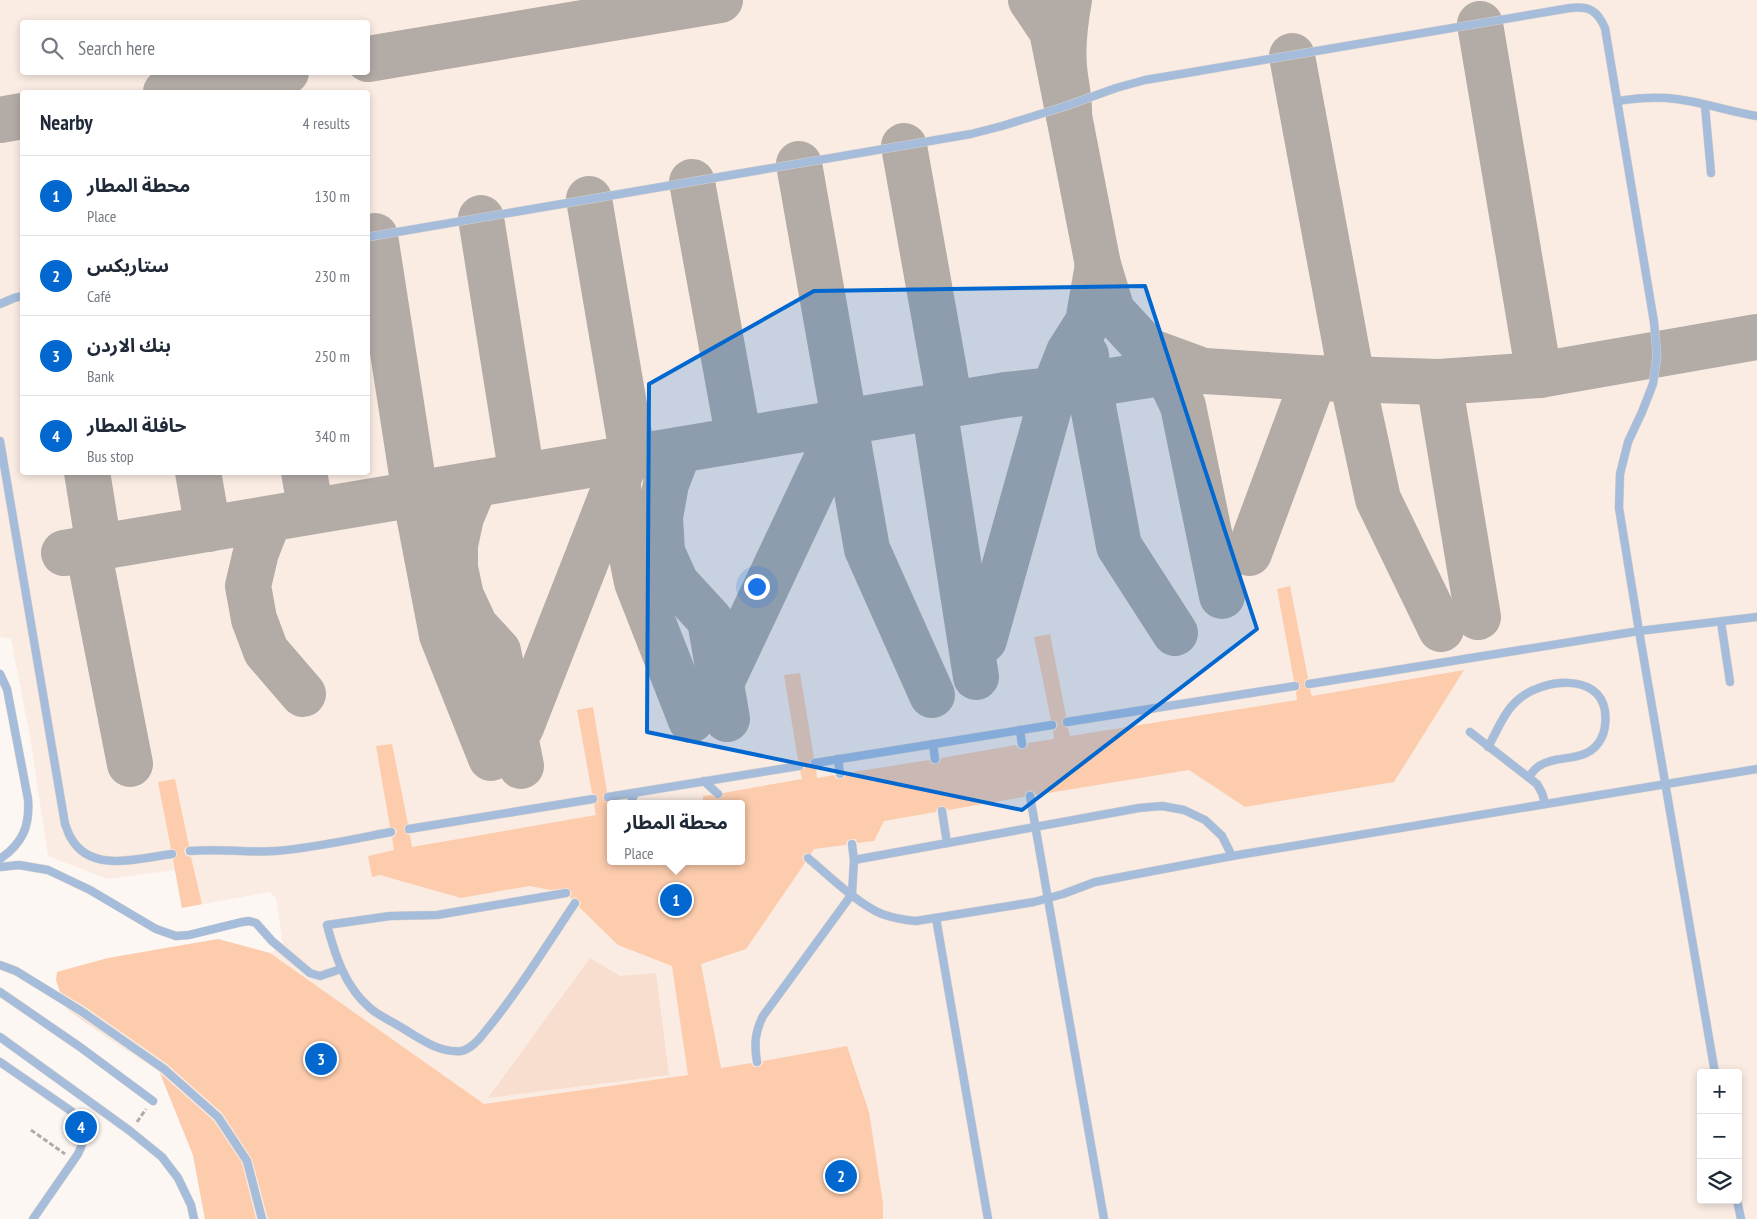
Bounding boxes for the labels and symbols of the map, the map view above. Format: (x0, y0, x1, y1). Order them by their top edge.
your location (744, 574, 770, 600)
pin: 1 (660, 881, 692, 919)
pin: 3 (305, 1040, 337, 1078)
pin: 4 (65, 1108, 97, 1146)
pin: 2 (825, 1157, 857, 1195)

